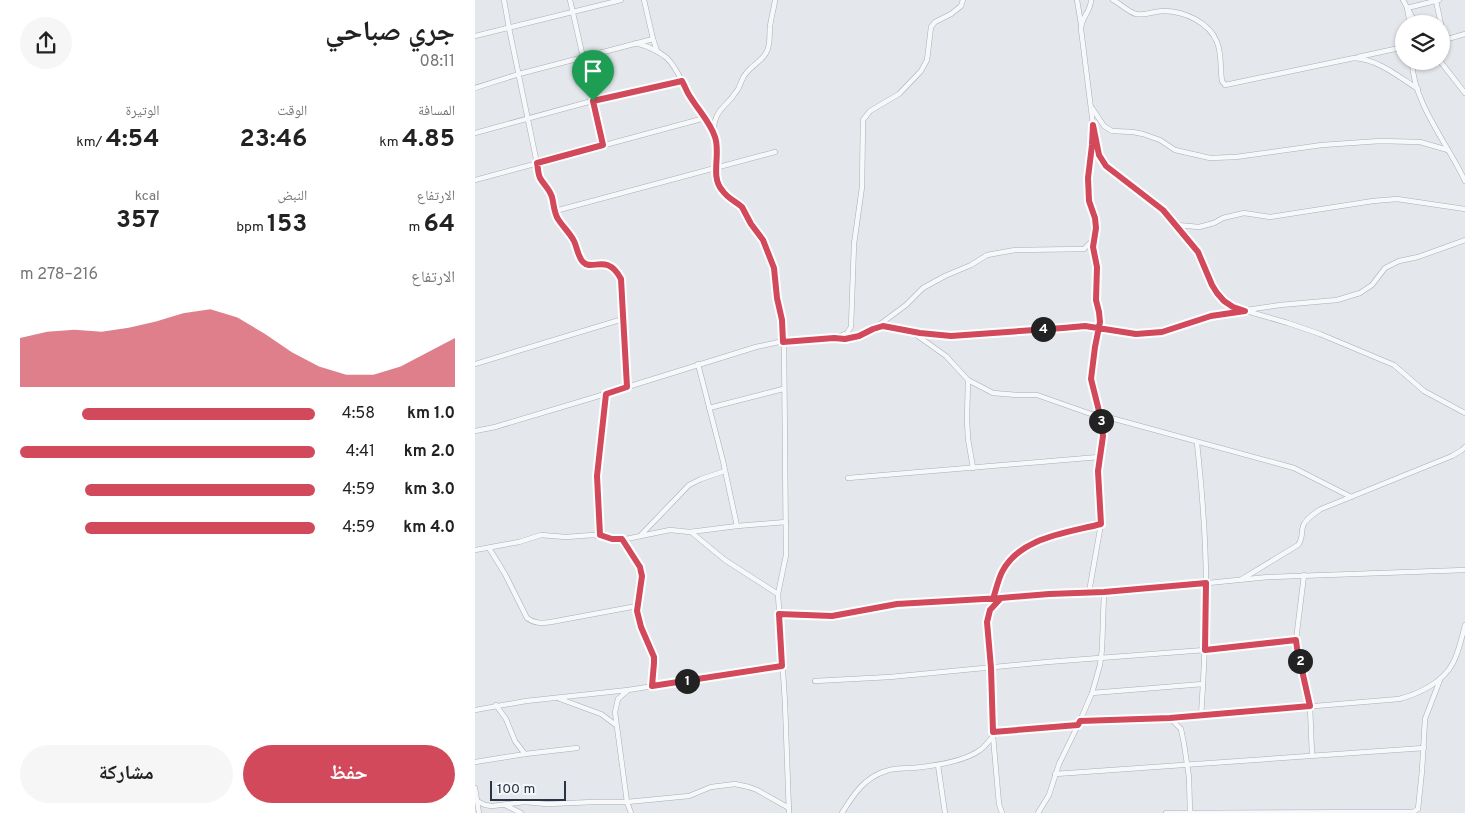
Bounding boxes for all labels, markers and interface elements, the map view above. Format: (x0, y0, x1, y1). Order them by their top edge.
text: جري صباحي (325, 15, 455, 51)
map controls (1395, 15, 1450, 70)
button: layers (1395, 15, 1450, 70)
button: share (20, 17, 72, 69)
pin (572, 50, 614, 101)
text: 08:11 (419, 52, 455, 72)
icon: arrive (579, 57, 607, 85)
text: الوتيرة (126, 103, 160, 120)
text: الوقت (277, 103, 307, 120)
text: المسافة (418, 103, 455, 120)
text: 4:54 (106, 124, 160, 156)
text: 23:46 (240, 124, 307, 156)
text: 4.85 (402, 124, 455, 156)
text: /km (76, 134, 106, 151)
text: km (379, 134, 402, 151)
text: kcal (135, 188, 160, 205)
text: النبض (277, 188, 307, 205)
text: الارتفاع (417, 188, 455, 205)
text: 357 (116, 205, 160, 237)
text: 153 (267, 209, 307, 241)
text: 64 (424, 209, 455, 241)
text: bpm (236, 219, 267, 236)
text: m (408, 219, 424, 236)
text: 216–278 m (20, 265, 98, 285)
text: الارتفاع (411, 268, 455, 288)
pin: 4 (1031, 316, 1055, 342)
text: 4 (1039, 321, 1048, 338)
text: 4:58 (342, 404, 375, 424)
text: 1.0 km (407, 404, 455, 424)
pin: 3 (1089, 408, 1113, 434)
text: 3 (1097, 413, 1106, 430)
text: 4:41 (346, 442, 375, 462)
text: 2.0 km (404, 442, 455, 462)
text: 4:59 (342, 480, 375, 500)
text: 3.0 km (404, 480, 455, 500)
text: 4:59 (342, 518, 375, 538)
text: 4.0 km (403, 518, 455, 538)
pin: 2 (1287, 648, 1313, 674)
text: 2 (1296, 653, 1305, 670)
pin: 1 (675, 668, 699, 694)
text: 1 (685, 673, 690, 690)
button: مشاركة (20, 745, 233, 803)
button: حفظ (243, 745, 455, 803)
scale bar (490, 778, 566, 801)
text: 100 m (497, 781, 535, 798)

